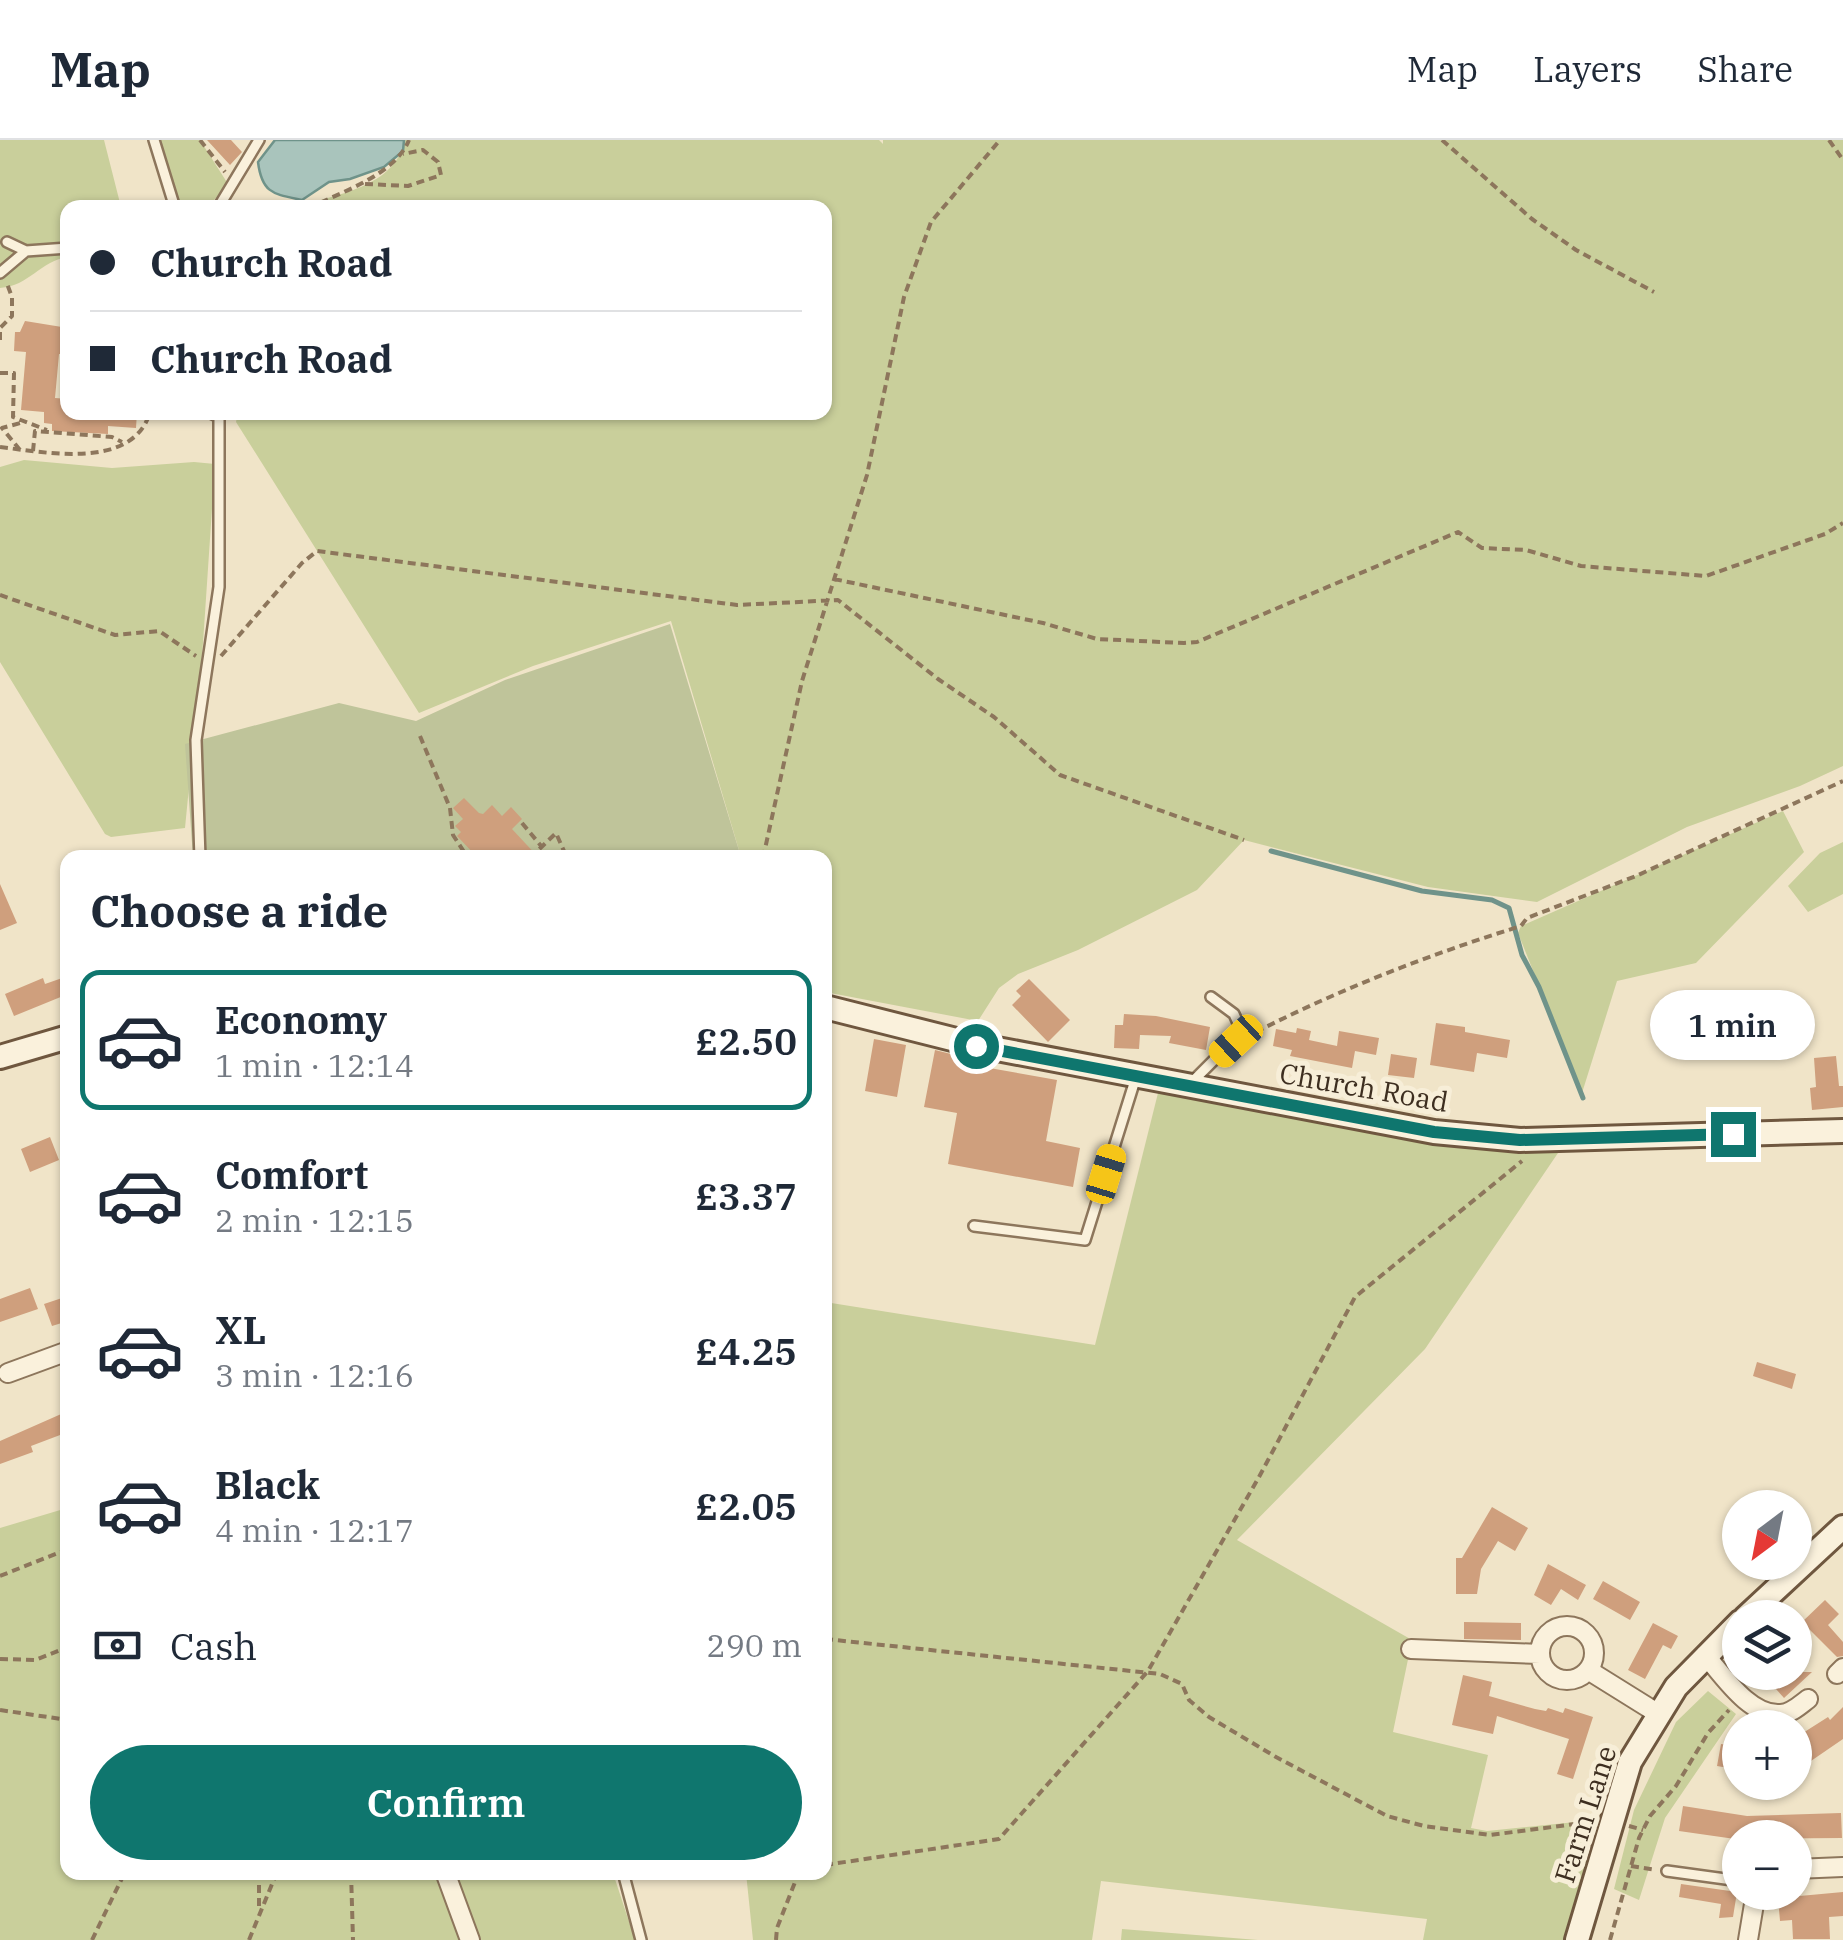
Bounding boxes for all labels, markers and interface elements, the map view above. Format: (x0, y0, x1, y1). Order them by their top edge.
text: Map (50, 38, 151, 100)
text: Map (1407, 46, 1478, 92)
text: Layers (1533, 46, 1642, 92)
text: Share (1697, 46, 1793, 92)
text: Church Road (150, 238, 392, 287)
text: Church Road (150, 334, 392, 383)
text: Choose a ride (90, 881, 388, 939)
callout: 1 min (1650, 989, 1816, 1059)
icon: car (95, 995, 185, 1085)
text: Economy (215, 995, 387, 1044)
text: 1 min (1688, 1004, 1777, 1046)
car (1204, 1010, 1268, 1072)
text: £2.50 (696, 1016, 797, 1065)
route start (954, 1024, 999, 1069)
text: 1 min · 12:14 (215, 1044, 414, 1086)
street label: Church Road (1277, 1054, 1451, 1120)
route end (1711, 1112, 1756, 1157)
car (1083, 1141, 1129, 1207)
icon: car (95, 1150, 185, 1240)
text: Comfort (215, 1150, 368, 1199)
text: £3.37 (696, 1171, 797, 1220)
text: 2 min · 12:15 (215, 1199, 414, 1241)
icon: car (95, 1305, 185, 1395)
text: XL (215, 1305, 266, 1354)
text: £4.25 (696, 1326, 797, 1375)
text: 3 min · 12:16 (215, 1354, 414, 1396)
icon: car (95, 1460, 185, 1550)
text: Black (215, 1460, 320, 1509)
text: £2.05 (696, 1481, 797, 1530)
north arrow (1722, 1490, 1812, 1580)
map controls (1722, 1490, 1812, 1910)
text: 4 min · 12:17 (215, 1509, 414, 1551)
button: layers (1722, 1600, 1812, 1690)
icon: cash (90, 1618, 145, 1673)
text: Cash (170, 1621, 257, 1670)
text: 290 m (706, 1624, 802, 1666)
button: + (1722, 1710, 1812, 1800)
street label: Farm Lane (1545, 1741, 1625, 1887)
button: Confirm (90, 1745, 802, 1860)
button: − (1722, 1820, 1812, 1910)

